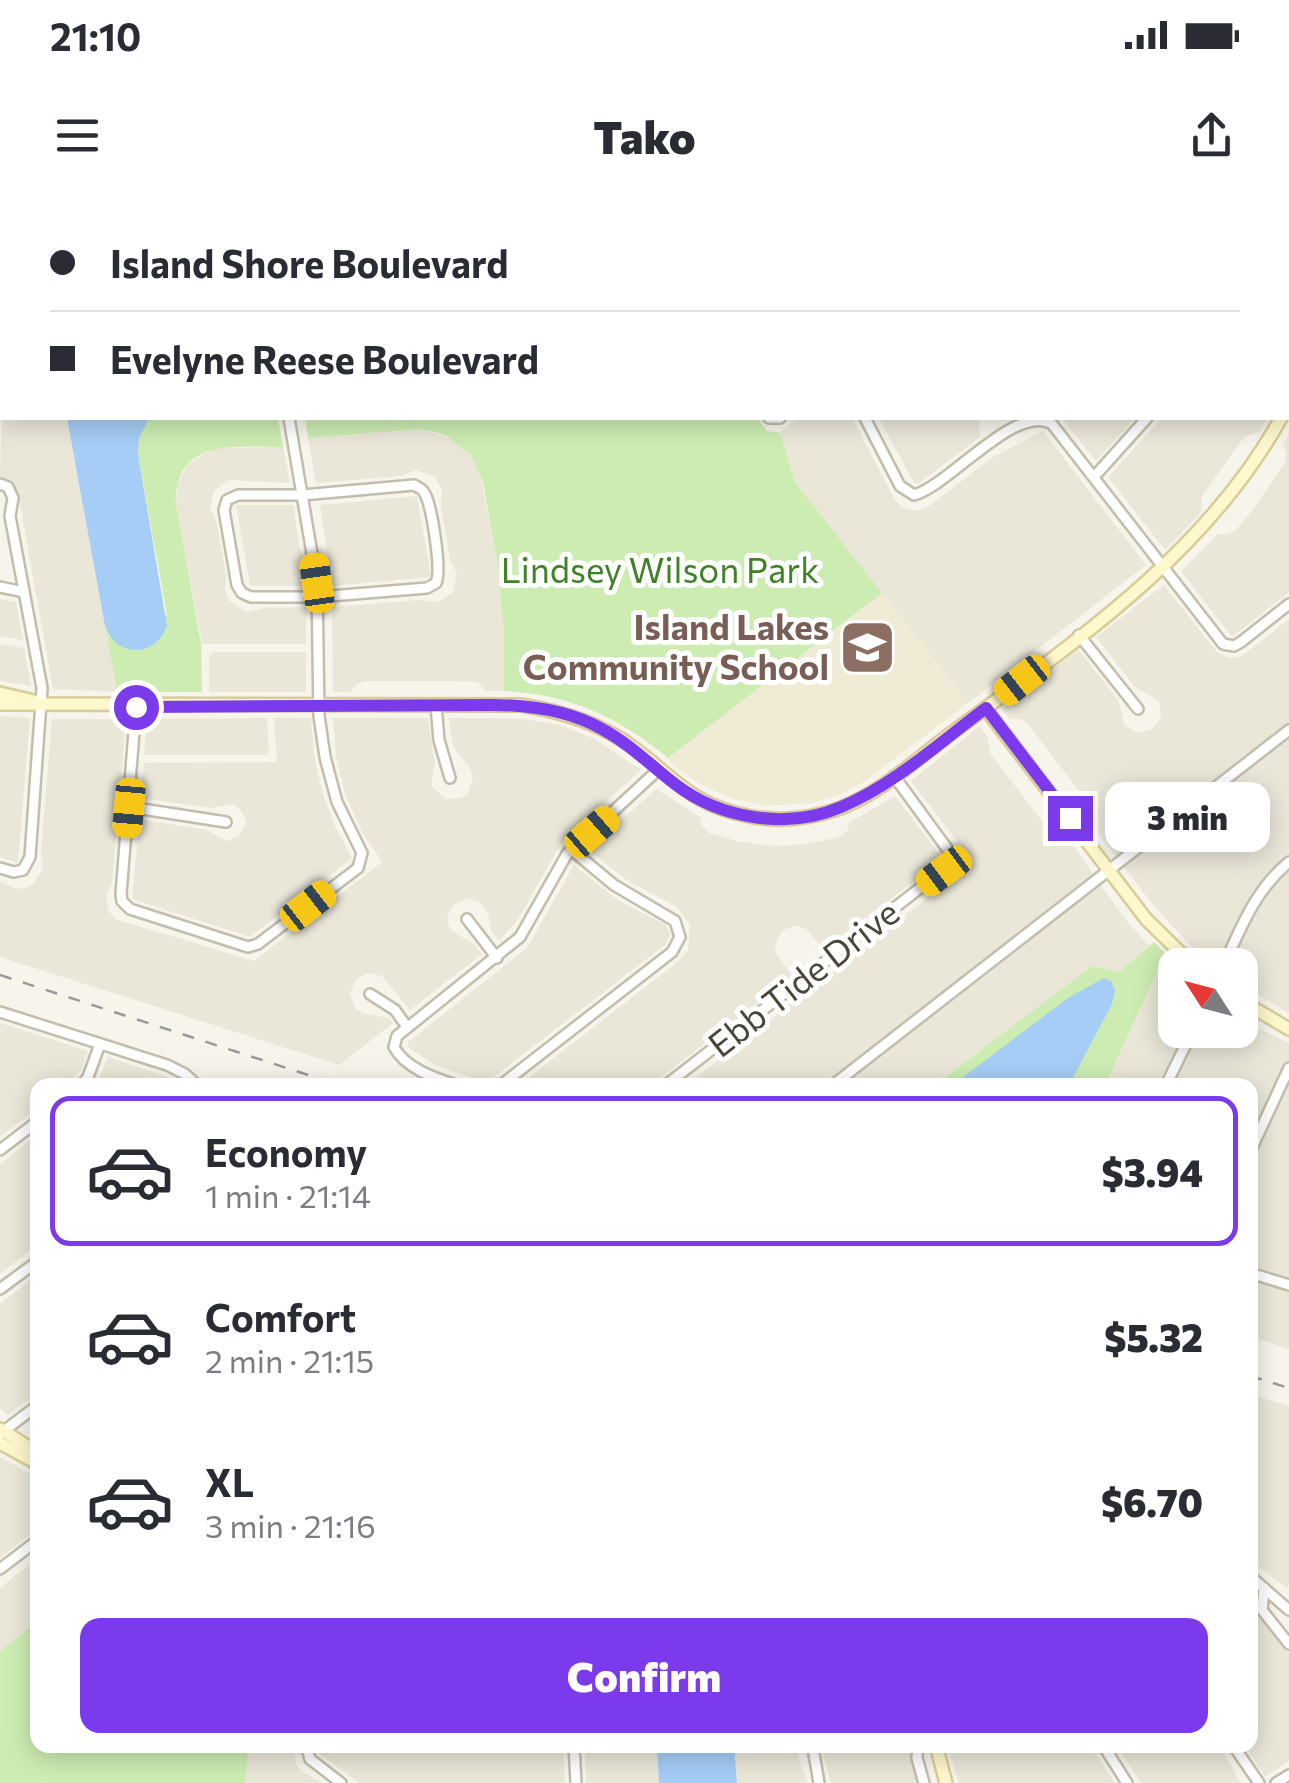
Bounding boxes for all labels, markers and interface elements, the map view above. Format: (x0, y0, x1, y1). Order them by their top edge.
text: 21:10 (50, 12, 141, 59)
icon: menu (50, 108, 105, 163)
text: Tako (593, 108, 696, 163)
icon: share (1184, 108, 1239, 163)
text: Island Shore Boulevard (110, 239, 508, 286)
text: Evelyne Reese Boulevard (110, 335, 539, 382)
park label: Lindsey Wilson Park (501, 547, 819, 590)
car (298, 551, 336, 615)
place label: Island Lakes Community School (523, 604, 829, 687)
school or university icon: Island Lakes Community School (838, 618, 898, 678)
car (989, 650, 1055, 710)
route start (114, 685, 159, 730)
car (111, 777, 147, 839)
callout: 3 min (1105, 783, 1270, 853)
route end (1048, 796, 1093, 841)
text: 3 min (1147, 797, 1228, 837)
car (560, 801, 624, 863)
car (911, 841, 977, 901)
car (275, 876, 341, 936)
street label: Ebb Tide Drive (699, 889, 906, 1065)
north arrow (1158, 948, 1258, 1048)
map controls (1158, 948, 1258, 1048)
icon: car (85, 1126, 175, 1216)
text: Economy (205, 1128, 367, 1175)
text: $3.94 (1101, 1148, 1203, 1195)
text: 1 min · 21:14 (205, 1175, 371, 1215)
icon: car (85, 1291, 175, 1381)
text: Comfort (205, 1293, 356, 1340)
text: $5.32 (1104, 1313, 1203, 1360)
text: 2 min · 21:15 (205, 1340, 374, 1380)
icon: car (85, 1456, 175, 1546)
text: XL (205, 1458, 254, 1505)
text: $6.70 (1101, 1478, 1203, 1525)
text: 3 min · 21:16 (205, 1505, 376, 1545)
button: Confirm (80, 1618, 1208, 1733)

